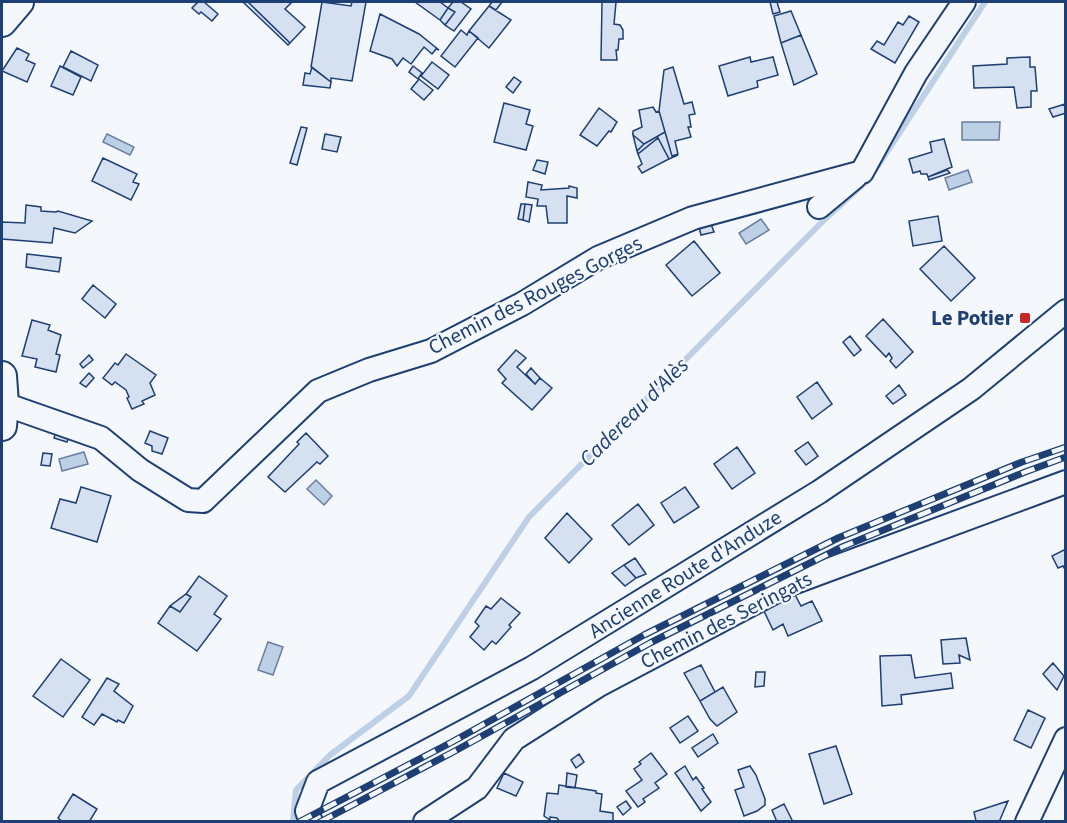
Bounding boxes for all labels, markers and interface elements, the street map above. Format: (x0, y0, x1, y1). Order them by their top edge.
street label: Chemin des Rouges Gorges (423, 228, 647, 362)
place label: Le Potier (931, 303, 1014, 333)
marker: Le Potier (1018, 311, 1032, 325)
water label: Cadereau d'Alès (572, 350, 696, 474)
street label: Ancienne Route d'Anduze (583, 502, 787, 646)
street label: Chemin des Seringats (635, 564, 817, 676)

